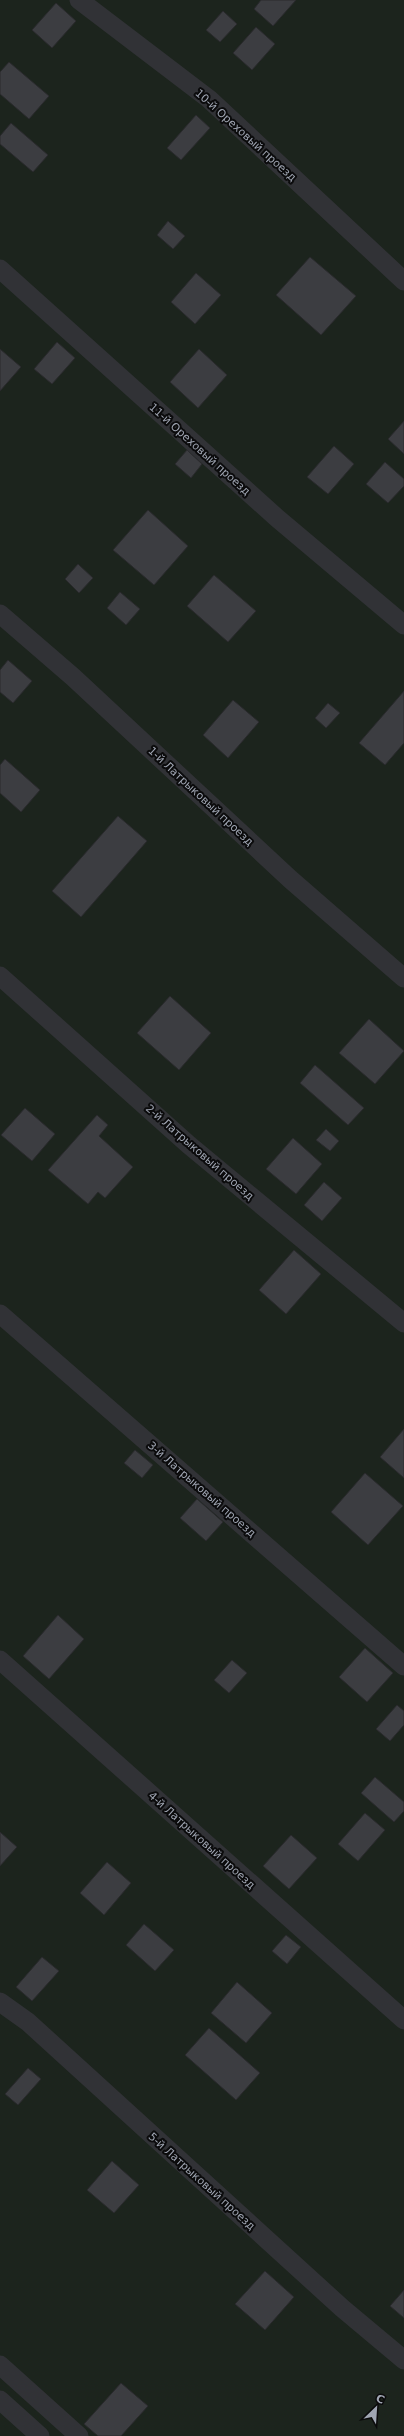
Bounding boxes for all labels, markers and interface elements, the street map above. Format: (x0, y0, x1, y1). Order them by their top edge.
street label: 10-й Ореховый проезд (193, 87, 299, 184)
street label: 11-й Ореховый проезд (147, 401, 253, 498)
street label: 1-й Латрыковый проезд (145, 744, 256, 849)
street label: 2-й Латрыковый проезд (143, 1102, 257, 1203)
street label: 3-й Латрыковый проезд (145, 1439, 259, 1540)
street label: 4-й Латрыковый проезд (146, 1789, 258, 1892)
street label: 5-й Латрыковый проезд (146, 2130, 258, 2233)
north arrow (356, 2388, 396, 2428)
text: С (374, 2392, 386, 2407)

